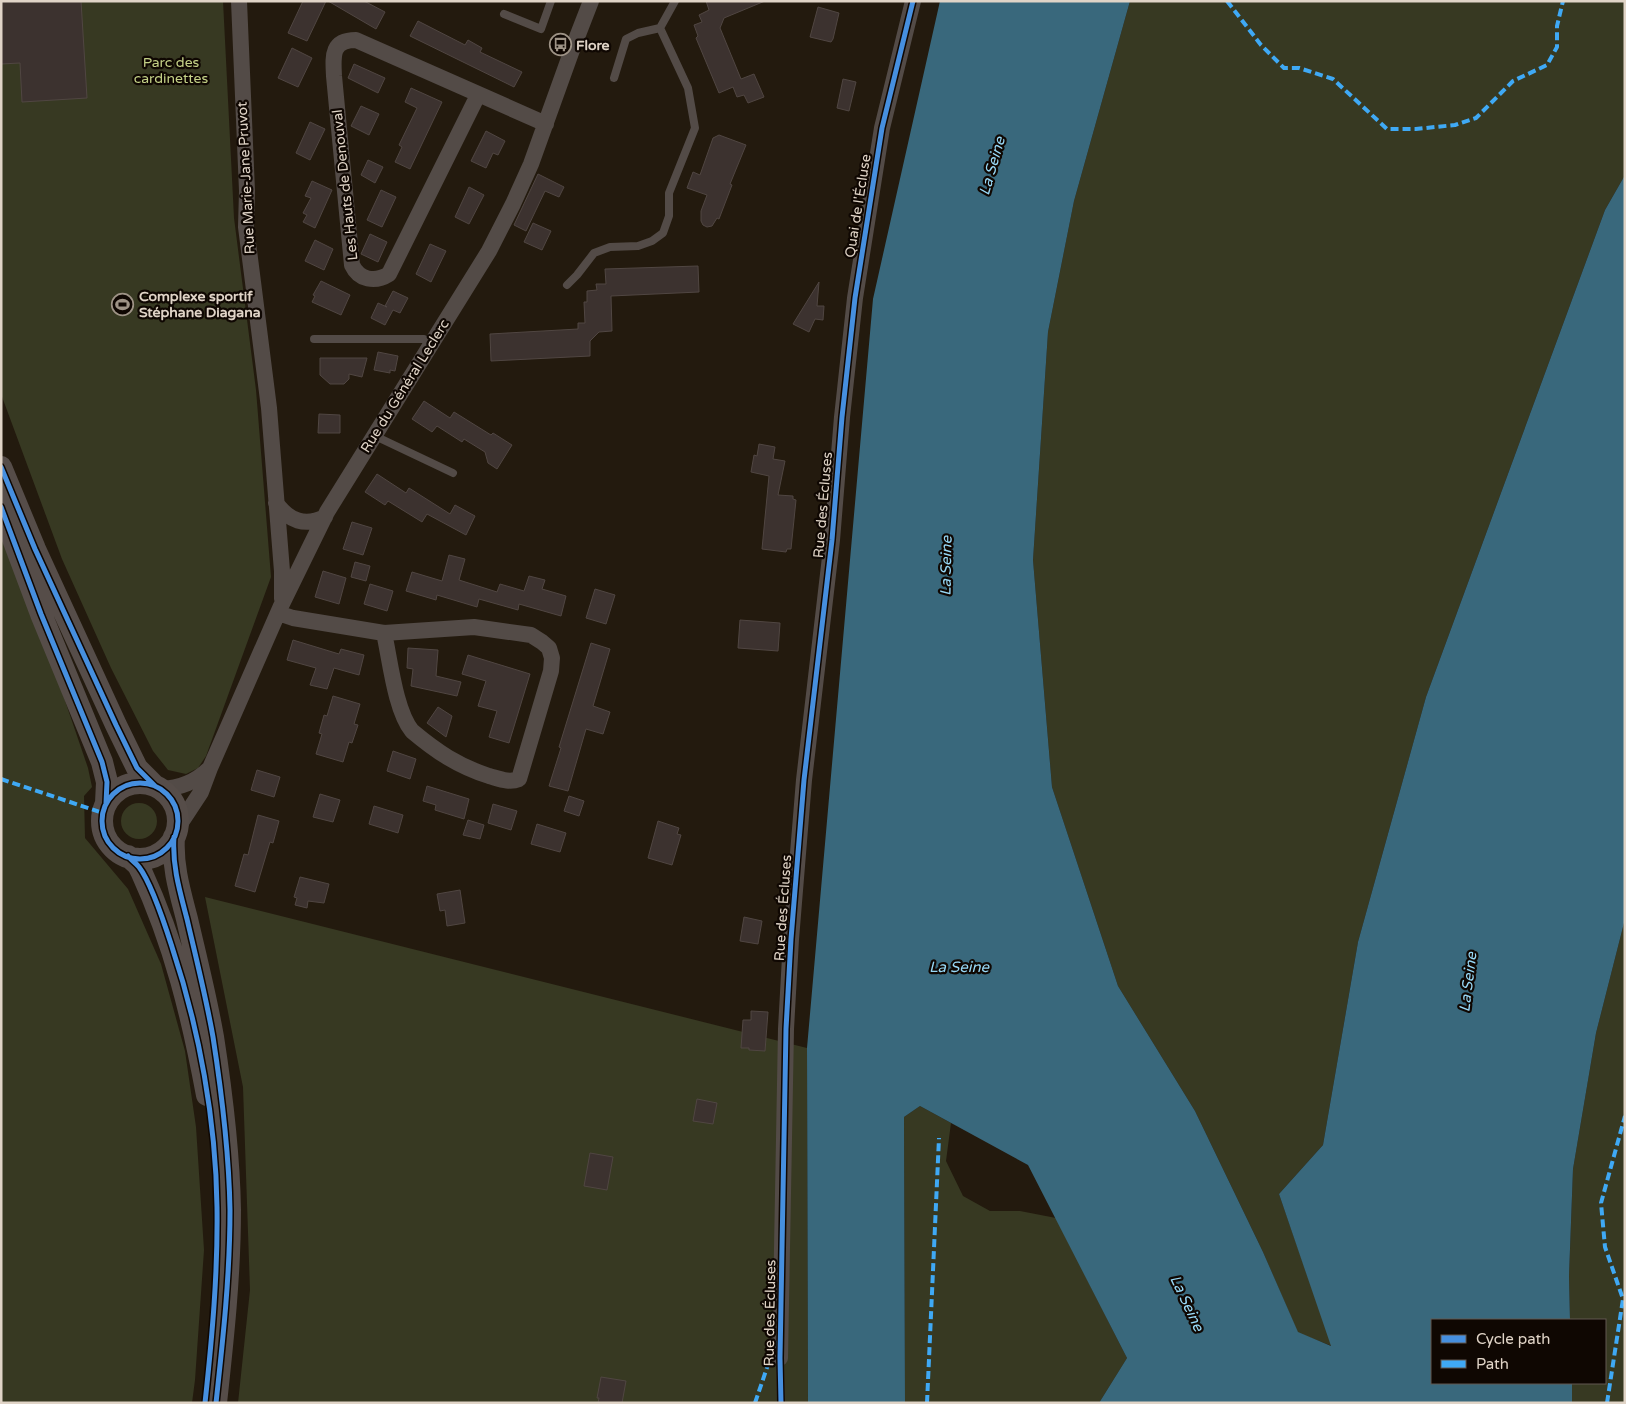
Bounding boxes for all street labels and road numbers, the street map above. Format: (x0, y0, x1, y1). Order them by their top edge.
street label: Rue Marie-Jane Pruvot (233, 101, 258, 255)
street label: Les Hauts de Denouval (329, 109, 361, 261)
street label: Quai de l'Écluse (841, 153, 875, 259)
street label: Rue du Général Leclerc (357, 316, 453, 456)
street label: Rue des Écluses (810, 451, 836, 559)
street label: Rue des Écluses (771, 854, 795, 962)
street label: Rue des Écluses (761, 1259, 779, 1367)

